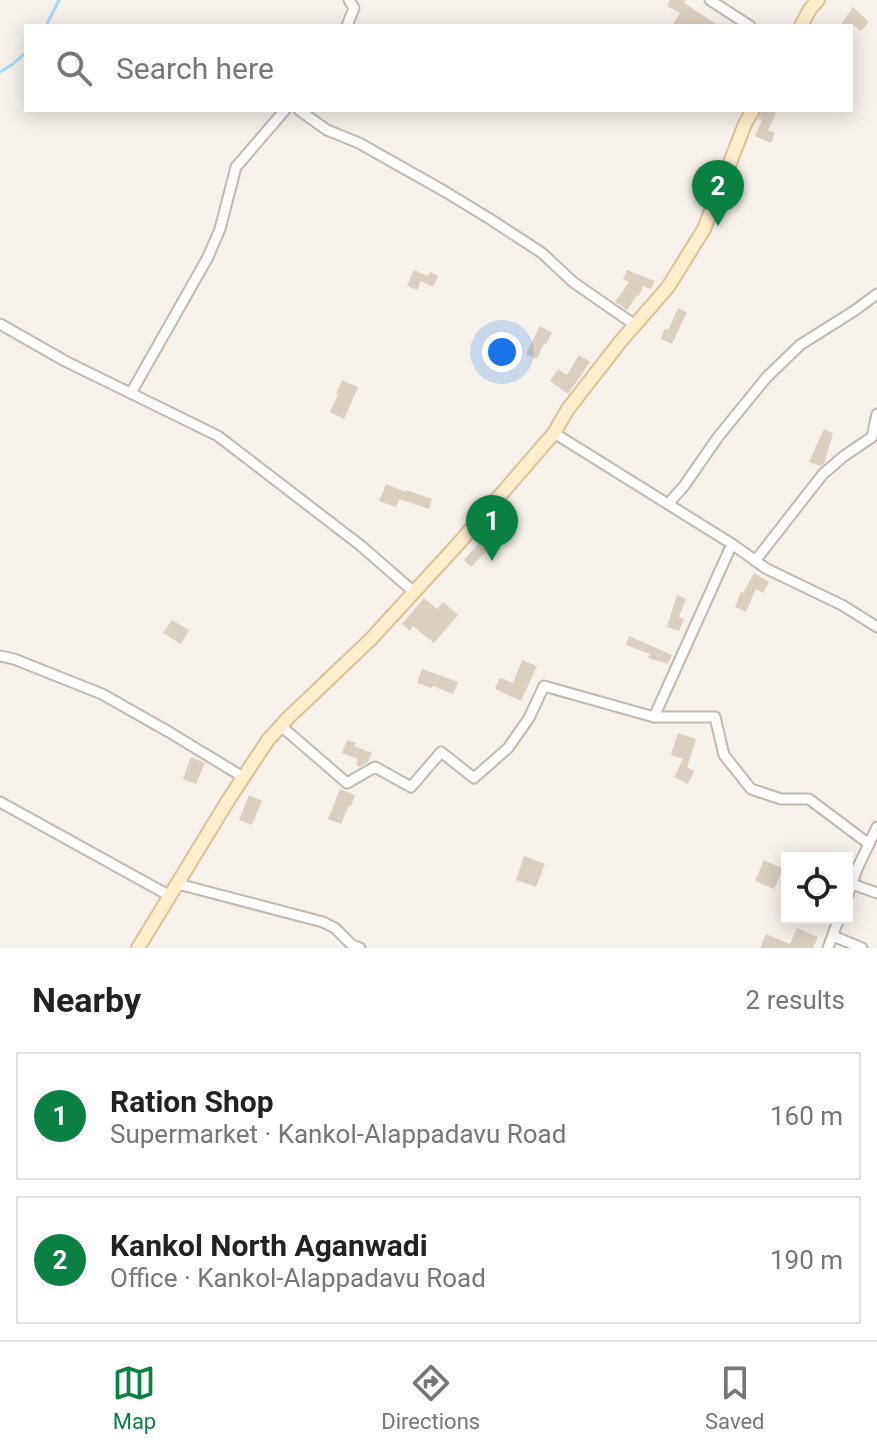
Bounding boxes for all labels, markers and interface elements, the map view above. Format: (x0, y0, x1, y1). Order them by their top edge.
search box (24, 24, 853, 112)
icon: search (52, 46, 96, 90)
text: Search here (116, 51, 274, 86)
pin: 2 (692, 160, 744, 226)
your location (482, 332, 522, 372)
pin: 1 (466, 495, 518, 561)
map controls (781, 852, 853, 924)
button: locate (781, 852, 853, 924)
text: Nearby (32, 980, 141, 1020)
text: 2 results (746, 985, 845, 1015)
text: Ration Shop (110, 1084, 274, 1119)
text: 1 (53, 1101, 67, 1131)
text: 160 m (770, 1101, 843, 1131)
text: Supermarket · Kankol-Alappadavu Road (110, 1119, 566, 1149)
text: Kankol North Aganwadi (110, 1228, 428, 1263)
text: 2 (53, 1245, 67, 1275)
text: 190 m (770, 1245, 843, 1275)
text: Office · Kankol-Alappadavu Road (110, 1263, 486, 1293)
tab: Map (112, 1361, 156, 1434)
tab: Directions (381, 1361, 480, 1434)
tab: Saved (705, 1361, 765, 1434)

